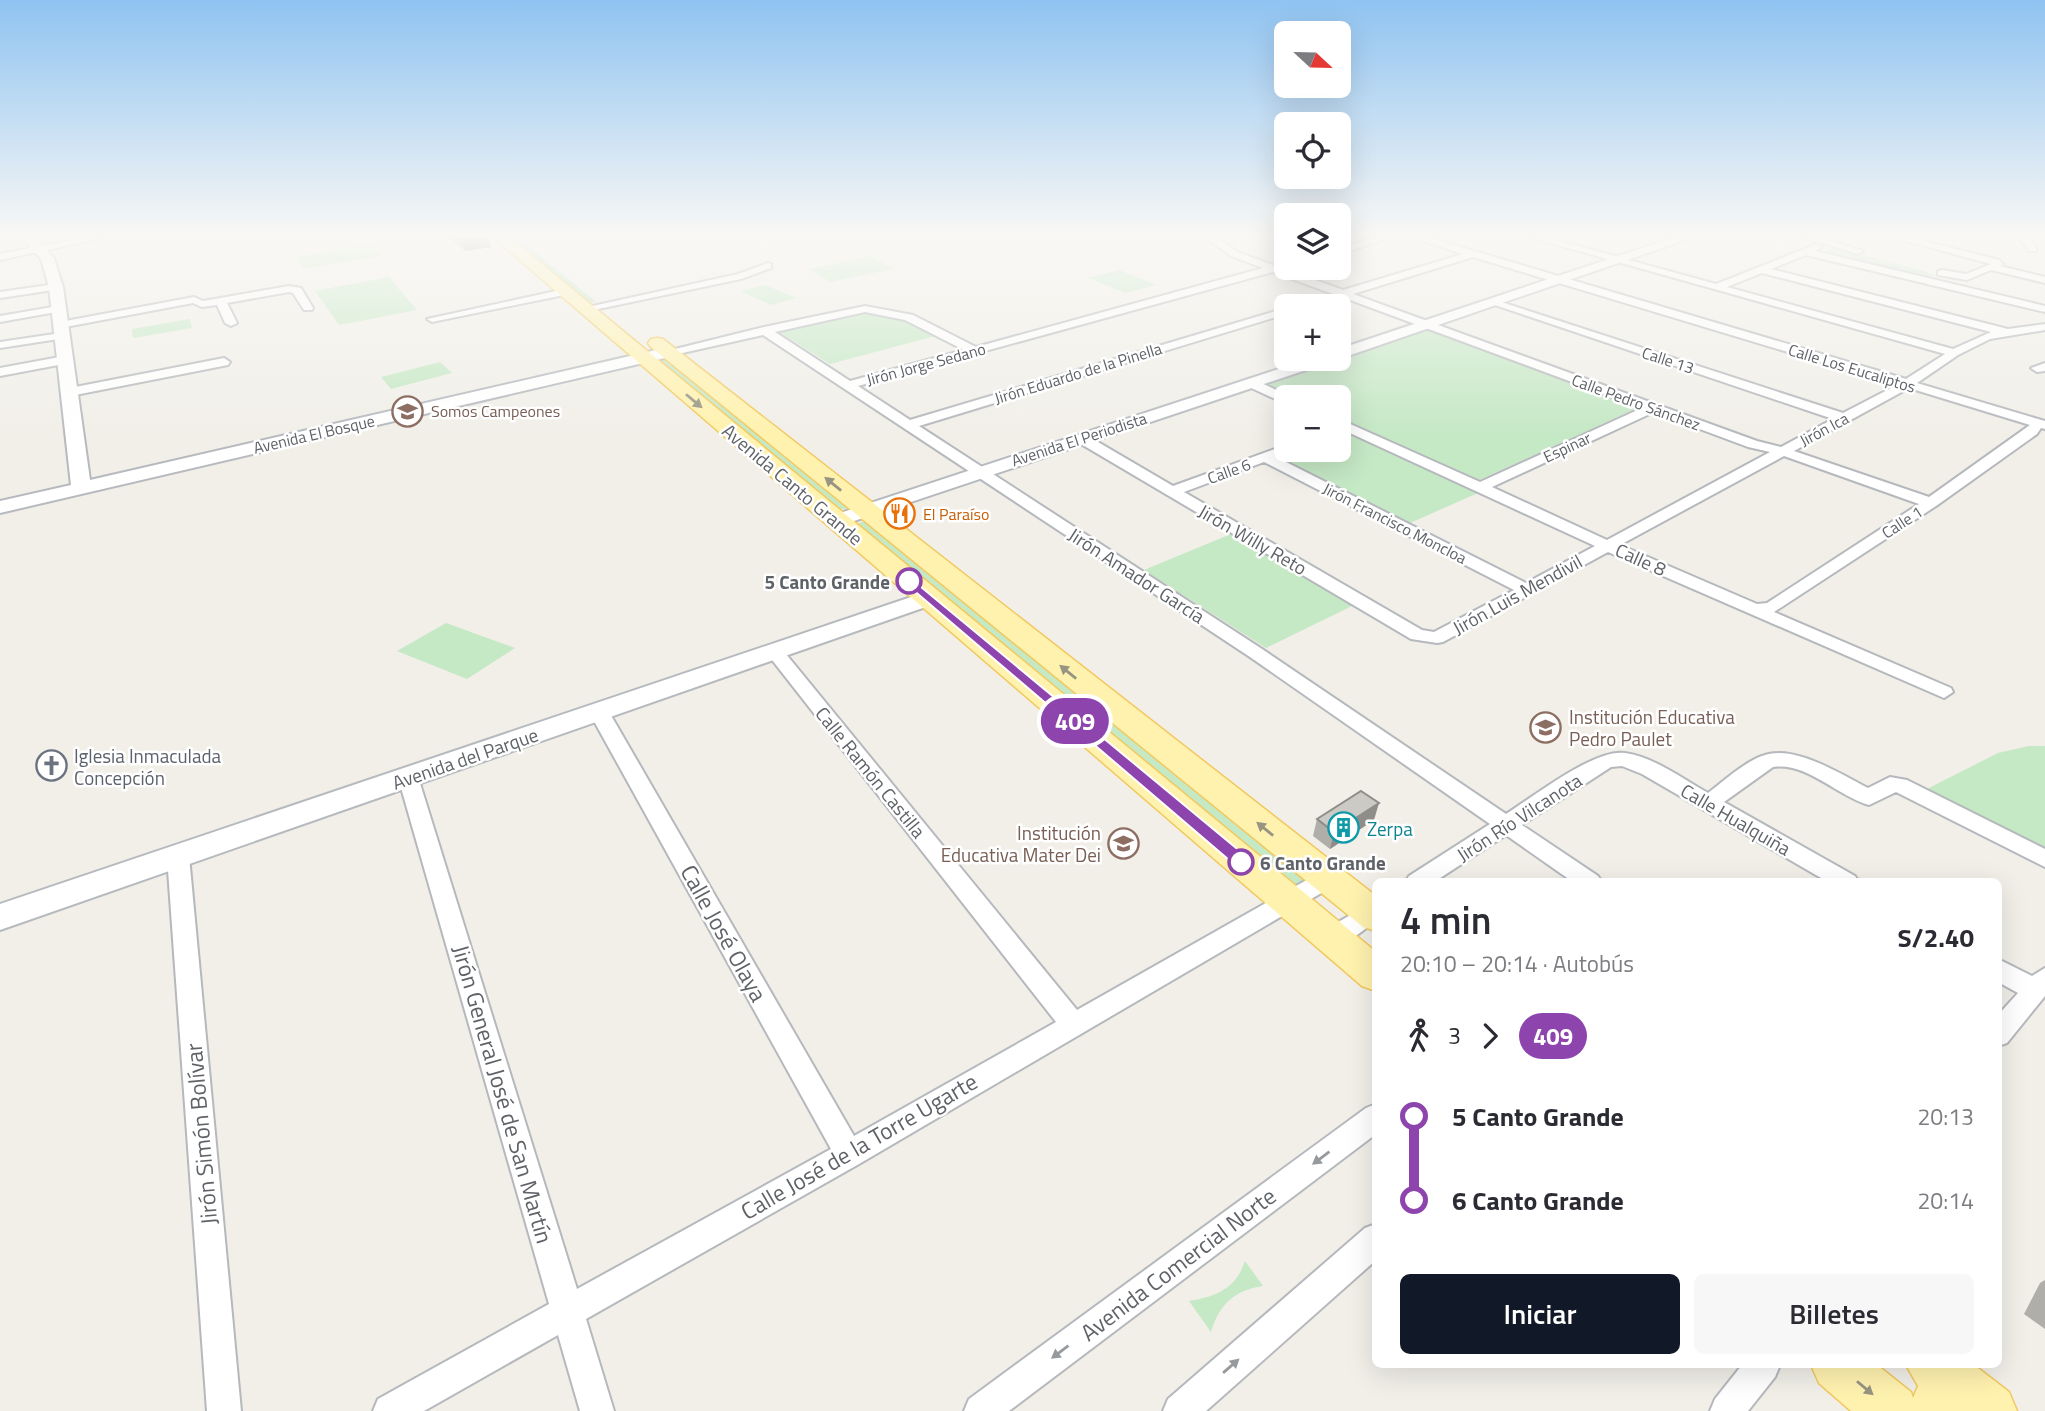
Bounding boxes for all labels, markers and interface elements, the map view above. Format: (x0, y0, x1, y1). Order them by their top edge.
north arrow (1274, 21, 1351, 98)
map controls (1274, 21, 1351, 462)
button: locate (1274, 112, 1351, 189)
button: layers (1274, 203, 1351, 280)
button: + (1274, 294, 1351, 371)
street label: Jirón Eduardo de la Pinella (991, 336, 1165, 410)
street label: Jirón Jorge Sedano (864, 337, 988, 391)
street label: Calle Los Eucaliptos (1785, 337, 1919, 399)
street label: Calle 13 (1639, 340, 1697, 380)
street label: Calle Pedro Sánchez (1568, 368, 1704, 436)
button: − (1274, 385, 1351, 462)
one-way arrow (686, 393, 703, 408)
school or university icon: Somos Campeones (391, 394, 425, 428)
place label: Somos Campeones (431, 399, 560, 423)
street label: Avenida El Periodista (1008, 406, 1150, 472)
street label: Jirón Ica (1795, 406, 1853, 452)
street label: Avenida El Bosque (251, 408, 377, 460)
street label: Avenida Canto Grande (716, 416, 870, 552)
street label: Espinar (1539, 425, 1595, 469)
street label: Calle 6 (1204, 452, 1254, 490)
one-way arrow (824, 476, 842, 491)
street label: Jirón Francisco Moncloa (1319, 476, 1471, 570)
street label: Jirón Willy Reto (1193, 496, 1313, 582)
restaurant icon: El Paraíso (883, 497, 917, 531)
street label: Calle 1 (1877, 500, 1927, 544)
place label: El Paraíso (923, 502, 989, 526)
street label: Jirón Amador García (1063, 520, 1211, 630)
street label: Calle 8 (1611, 535, 1671, 583)
street label: Jirón Luis Mendivil (1447, 546, 1587, 642)
place label: 5 Canto Grande (764, 567, 890, 596)
marker: 5 Canto Grande (896, 568, 922, 594)
one-way arrow (1059, 664, 1077, 679)
line badge: 409 (1035, 698, 1115, 744)
street label: Calle Ramón Castilla (809, 700, 933, 844)
place label: Institución Educativa Pedro Paulet (1569, 702, 1735, 753)
text: 409 (1055, 703, 1095, 739)
school or university icon: Institución Educativa Pedro Paulet (1529, 710, 1563, 744)
street label: Avenida del Parque (388, 719, 542, 797)
place label: Iglesia Inmaculada Concepción (74, 741, 222, 792)
church icon: Iglesia Inmaculada Concepción (34, 749, 68, 783)
street label: Jirón Río Vilcanota (1451, 765, 1588, 868)
street label: Calle Hualquiña (1675, 776, 1797, 863)
building icon: Zerpa (1327, 811, 1361, 845)
place label: Zerpa (1367, 814, 1413, 843)
place label: Institución Educativa Mater Dei (941, 818, 1101, 869)
one-way arrow (1256, 822, 1273, 837)
school or university icon: Institución Educativa Mater Dei (1107, 826, 1141, 860)
place label: 6 Canto Grande (1260, 848, 1386, 877)
marker: 6 Canto Grande (1228, 849, 1254, 875)
street label: Calle José Olaya (672, 858, 776, 1008)
text: 4 min (1400, 891, 1491, 949)
text: S/2.40 (1897, 918, 1974, 957)
street label: Jirón General José de San Martín (444, 941, 562, 1247)
text: 20:10 – 20:14 · Autobús (1400, 946, 1634, 981)
icon: walk (1400, 1017, 1438, 1055)
icon: forward (1471, 1017, 1509, 1055)
text: 3 (1448, 1018, 1461, 1053)
text: 409 (1533, 1018, 1573, 1054)
street label: Jirón Simón Bolívar (176, 1042, 226, 1226)
street label: Calle José de la Torre Ugarte (734, 1064, 984, 1228)
text: 5 Canto Grande (1452, 1097, 1624, 1136)
text: 20:13 (1917, 1099, 1974, 1134)
one-way arrow (1312, 1151, 1330, 1165)
street label: Avenida Comercial Norte (1073, 1179, 1283, 1349)
text: 6 Canto Grande (1452, 1181, 1624, 1220)
text: 20:14 (1917, 1183, 1974, 1218)
button: Iniciar (1400, 1274, 1680, 1354)
button: Billetes (1694, 1274, 1974, 1354)
one-way arrow (1051, 1345, 1069, 1360)
one-way arrow (1223, 1359, 1240, 1374)
one-way arrow (1856, 1380, 1873, 1395)

